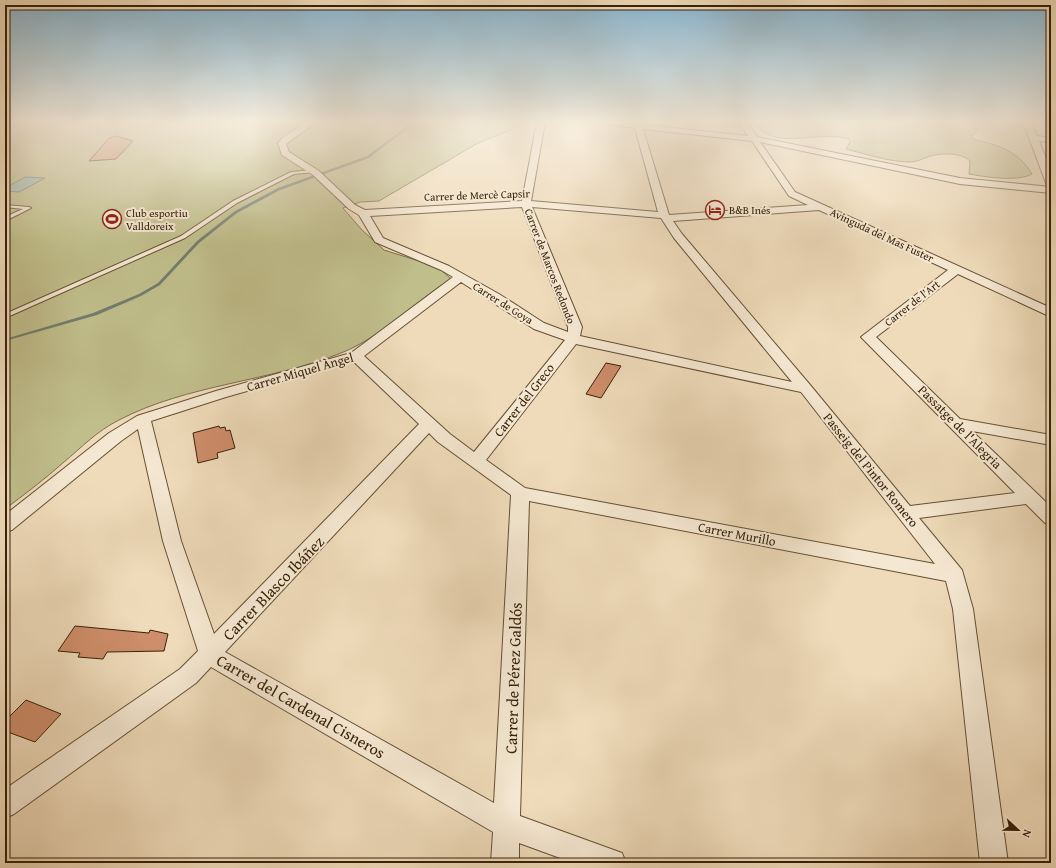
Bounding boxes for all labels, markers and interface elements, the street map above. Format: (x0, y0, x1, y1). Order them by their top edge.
street label: Carrer de Mercè Capsir (424, 185, 531, 205)
hotel icon: B&B Inés (704, 199, 726, 221)
place label: B&B Inés (729, 202, 770, 218)
street label: Avinguda del Mas Fuster (828, 204, 937, 266)
place label: Club esportiu Valldoreix (126, 205, 188, 234)
street label: Carrer de Marcos Redondo (521, 206, 579, 326)
sports icon: Club esportiu Valldoreix (101, 208, 123, 230)
street label: Carrer de l'Art (881, 276, 943, 330)
street label: Carrer de Goya (470, 278, 537, 328)
street label: Carrer Miquel Àngel (244, 348, 356, 396)
street label: Carrer del Greco (489, 359, 559, 441)
street label: Passatge de l'Alegria (914, 381, 1007, 474)
street label: Passeig del Pintor Romero (819, 409, 923, 531)
street label: Carrer Murillo (697, 517, 778, 551)
street label: Carrer Blasco Ibáñez (217, 530, 329, 646)
street label: Carrer de Pérez Galdós (498, 602, 528, 754)
street label: Carrer del Cardenal Cisneros (212, 648, 390, 764)
north arrow (998, 810, 1038, 850)
text: N (1018, 827, 1036, 841)

